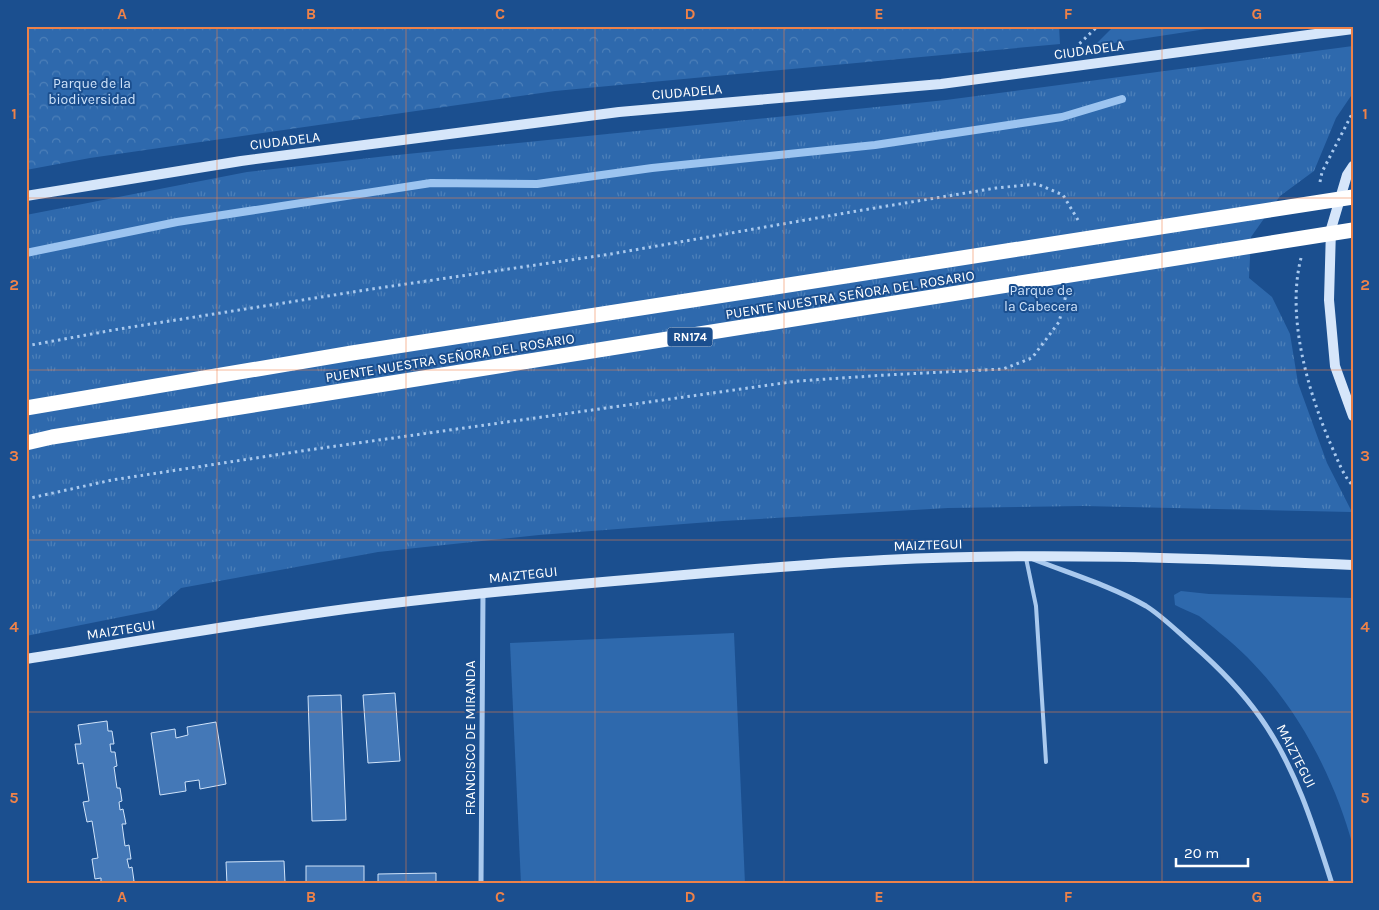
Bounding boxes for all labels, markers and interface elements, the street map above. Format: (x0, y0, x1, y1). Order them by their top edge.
text: A (117, 4, 127, 23)
text: B (306, 4, 316, 23)
text: C (495, 4, 505, 23)
text: D (685, 4, 696, 23)
text: E (874, 4, 884, 23)
text: F (1064, 4, 1073, 23)
text: G (1252, 4, 1262, 23)
street label: CIUDADELA (1053, 37, 1125, 63)
park label: Parque de la biodiversidad (48, 75, 136, 108)
street label: CIUDADELA (651, 80, 723, 104)
text: 1 (11, 104, 17, 123)
text: 1 (1362, 104, 1368, 123)
street label: CIUDADELA (249, 128, 321, 154)
street label: PUENTE NUESTRA SEÑORA DEL ROSARIO (724, 267, 976, 323)
text: 2 (9, 275, 19, 294)
text: 2 (1360, 275, 1370, 294)
park label: Parque de la Cabecera (1004, 282, 1078, 315)
road number: RN174 (668, 328, 712, 347)
street label: PUENTE NUESTRA SEÑORA DEL ROSARIO (324, 330, 576, 386)
text: 3 (9, 446, 19, 465)
text: 3 (1360, 446, 1370, 465)
street label: MAIZTEGUI (893, 535, 963, 555)
street label: MAIZTEGUI (488, 563, 558, 587)
street label: MAIZTEGUI (86, 616, 156, 644)
text: 4 (9, 617, 19, 636)
text: 4 (1360, 617, 1370, 636)
street label: FRANCISCO DE MIRANDA (462, 660, 479, 816)
street label: MAIZTEGUI (1273, 721, 1319, 791)
text: 5 (9, 788, 19, 807)
text: 5 (1360, 788, 1370, 807)
scale bar (1176, 835, 1249, 867)
text: 20 m (1184, 844, 1219, 862)
text: A (117, 887, 127, 906)
text: B (306, 887, 316, 906)
text: C (495, 887, 505, 906)
text: D (685, 887, 696, 906)
text: E (874, 887, 884, 906)
text: F (1064, 887, 1073, 906)
text: G (1252, 887, 1262, 906)

